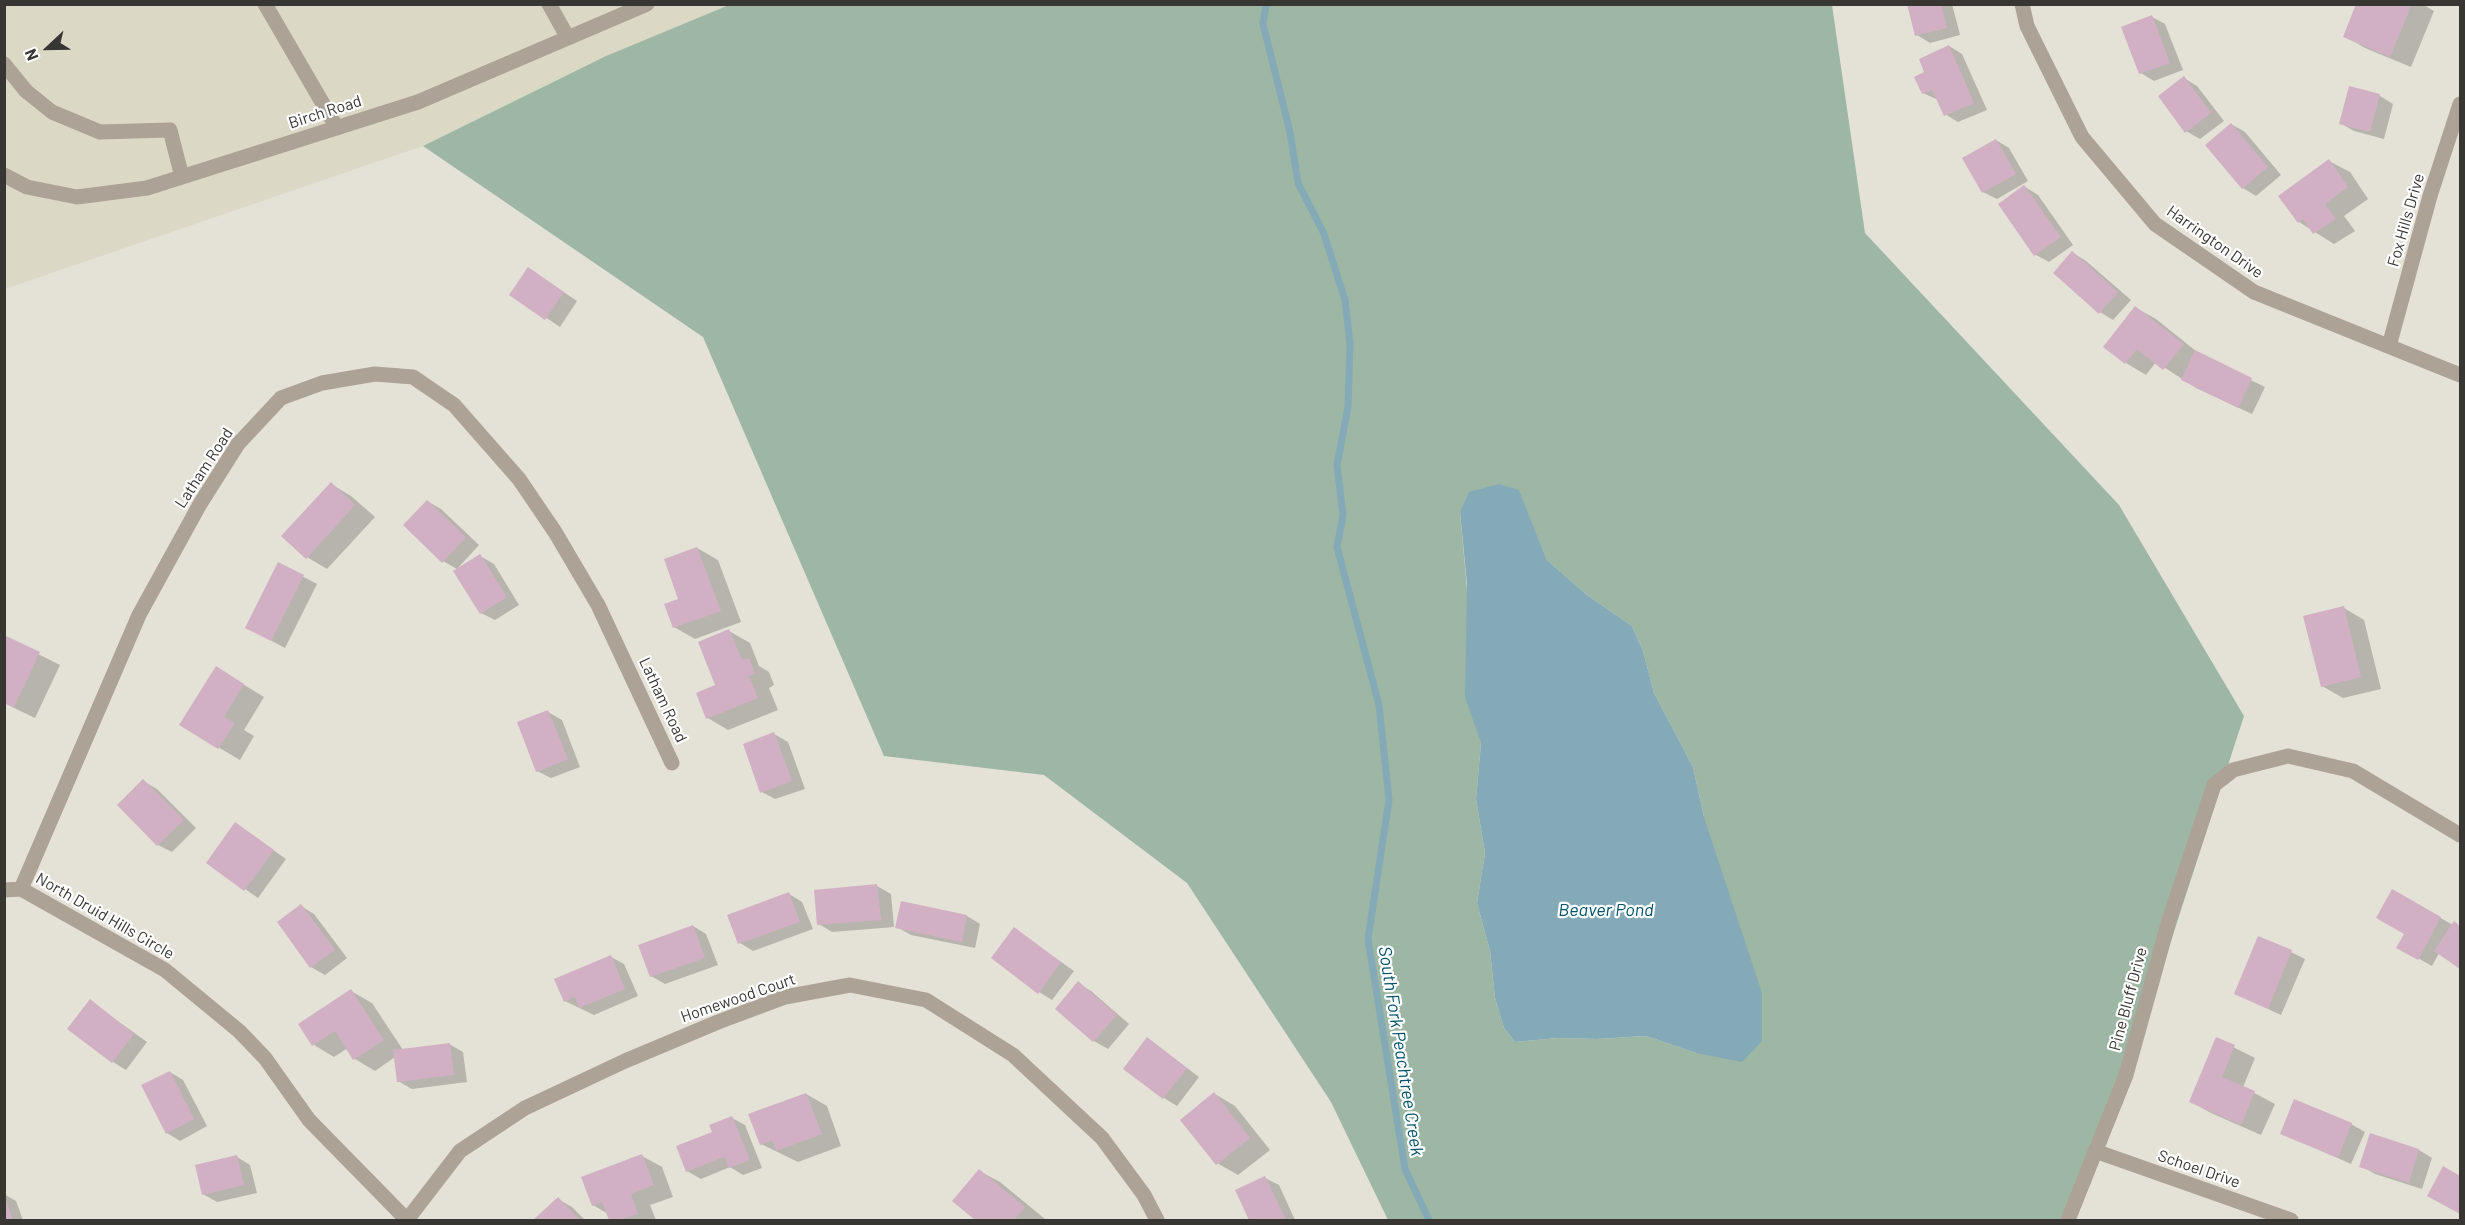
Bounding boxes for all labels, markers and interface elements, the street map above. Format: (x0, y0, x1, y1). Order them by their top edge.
north arrow (18, 18, 78, 78)
text: N (20, 46, 42, 63)
street label: Birch Road (286, 91, 364, 133)
street label: Fox Hills Drive (2384, 171, 2428, 269)
street label: Harrington Drive (2163, 202, 2267, 282)
street label: Latham Road (171, 424, 237, 512)
street label: Latham Road (635, 654, 691, 746)
street label: North Druid Hills Circle (32, 869, 178, 963)
water label: Beaver Pond (1558, 899, 1654, 921)
water label: South Fork Peachtree Creek (1374, 945, 1428, 1157)
street label: Pine Bluff Drive (2105, 945, 2151, 1053)
street label: Homewood Court (678, 969, 798, 1027)
street label: Schoel Drive (2155, 1146, 2243, 1192)

